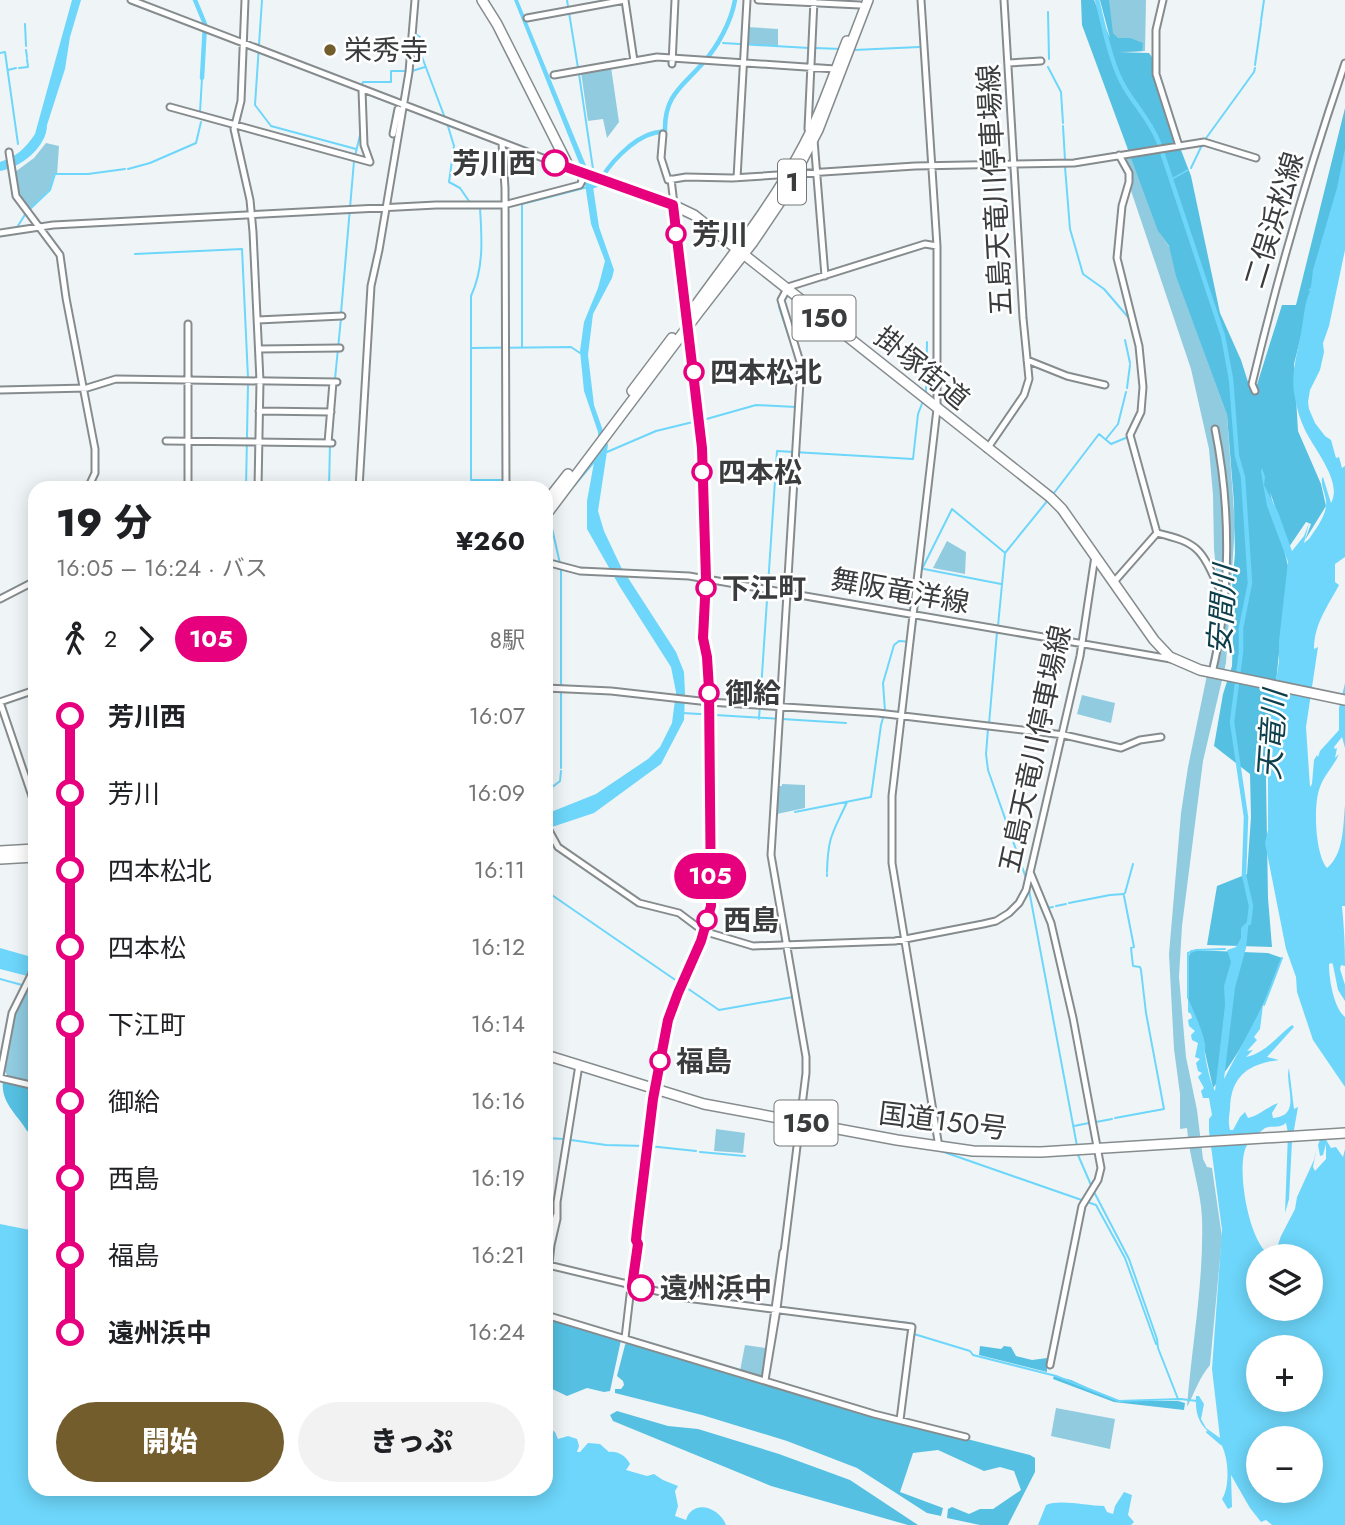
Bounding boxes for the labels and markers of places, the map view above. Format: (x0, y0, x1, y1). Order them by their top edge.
place label: 栄秀寺 (344, 30, 428, 71)
marker: 栄秀寺 (322, 42, 338, 58)
place label: 芳川西 (452, 143, 536, 184)
marker: 芳川西 (542, 150, 568, 176)
place label: 芳川 (692, 214, 748, 255)
marker: 芳川 (666, 224, 686, 244)
place label: 四本松北 (710, 352, 822, 393)
marker: 四本松北 (684, 362, 704, 382)
place label: 四本松 (718, 452, 802, 493)
marker: 四本松 (692, 462, 712, 482)
place label: 下江町 (722, 568, 806, 609)
marker: 下江町 (696, 578, 716, 598)
place label: 御給 (725, 673, 781, 714)
marker: 御給 (699, 683, 719, 703)
place label: 西島 (723, 900, 779, 941)
marker: 西島 (697, 910, 717, 930)
place label: 福島 (676, 1041, 732, 1082)
marker: 福島 (650, 1051, 670, 1071)
place label: 遠州浜中 (660, 1268, 772, 1309)
marker: 遠州浜中 (628, 1275, 654, 1301)

